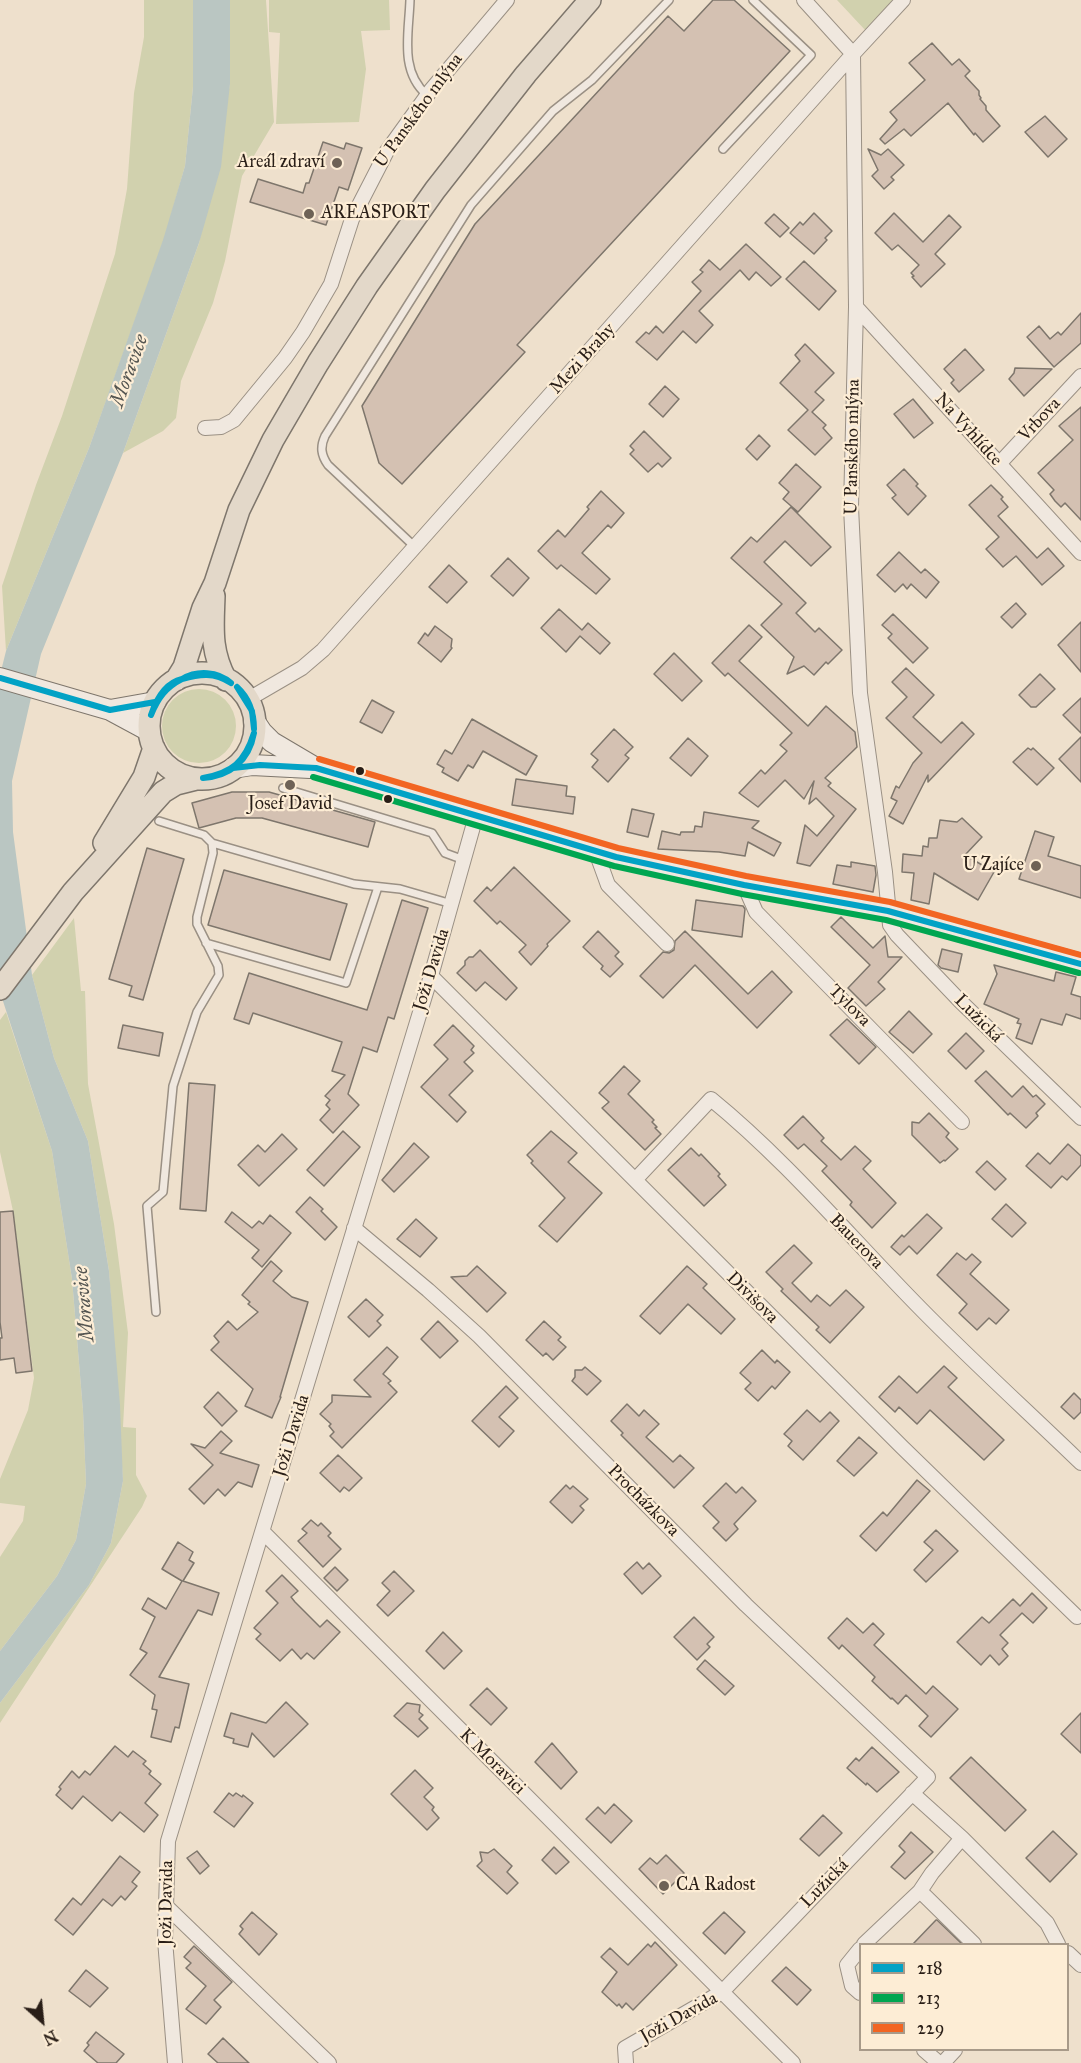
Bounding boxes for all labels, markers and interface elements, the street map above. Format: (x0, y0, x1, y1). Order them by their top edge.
street label: U Panského mlýna (370, 50, 468, 172)
place label: Areál zdraví (237, 152, 325, 174)
marker: Areál zdraví (330, 156, 344, 170)
place label: AREASPORT (321, 203, 430, 225)
marker: AREASPORT (302, 207, 316, 221)
street label: Mezi Brahy (546, 319, 620, 399)
water label: Moravice (106, 332, 154, 410)
street label: U Panského mlýna (841, 379, 865, 515)
street label: Na Vyhlídce (930, 389, 1006, 471)
street label: Vrbova (1014, 394, 1066, 446)
unlabelled marker (354, 765, 366, 777)
marker: Josef David (283, 778, 297, 792)
unlabelled marker (382, 793, 394, 805)
place label: Josef David (248, 794, 332, 816)
place label: U Zajíce (963, 855, 1024, 877)
marker: U Zajíce (1029, 859, 1043, 873)
street label: Joži Davida (409, 926, 455, 1014)
street label: Tylova (823, 980, 875, 1032)
street label: Lužická (949, 990, 1007, 1048)
street label: Bauerova (824, 1210, 888, 1274)
water label: Moravice (70, 1266, 100, 1342)
street label: Divišova (722, 1268, 782, 1328)
street label: Joži Davida (269, 1392, 315, 1480)
street label: Procházkova (602, 1460, 684, 1542)
street label: K Moravici (455, 1725, 529, 1799)
street label: Lužická (797, 1855, 853, 1913)
street label: Joži Davida (155, 1860, 179, 1946)
place label: CA Radost (676, 1875, 756, 1897)
marker: CA Radost (657, 1879, 671, 1893)
legend (859, 1943, 1069, 2051)
text: 218 (917, 1957, 943, 1979)
text: 213 (917, 1987, 940, 2009)
street label: Joži Davida (637, 1988, 721, 2048)
north arrow (12, 1991, 72, 2051)
text: 229 (917, 2017, 944, 2039)
text: N (40, 2026, 61, 2049)

